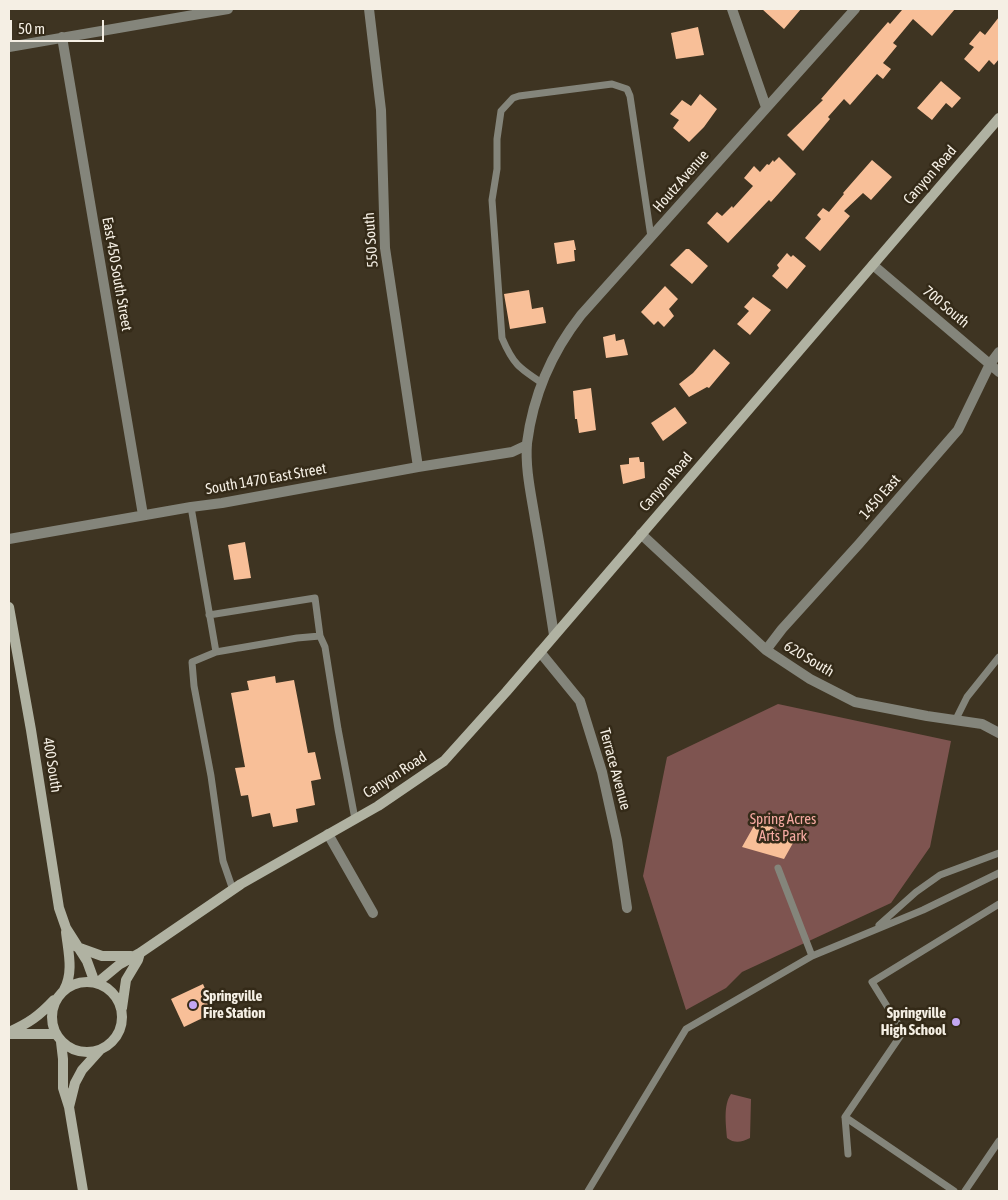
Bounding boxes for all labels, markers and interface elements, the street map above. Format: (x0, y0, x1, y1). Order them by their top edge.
scale bar (12, 10, 106, 42)
text: 50 m (18, 20, 45, 37)
street label: Canyon Road (900, 142, 960, 208)
street label: Houtz Avenue (649, 146, 713, 216)
street label: 550 South (360, 212, 382, 268)
street label: East 450 South Street (98, 216, 136, 332)
street label: 700 South (919, 282, 973, 332)
street label: Canyon Road (636, 449, 696, 515)
street label: South 1470 East Street (204, 460, 328, 498)
street label: 1450 East (856, 471, 904, 523)
street label: 620 South (781, 637, 837, 681)
street label: Terrace Avenue (595, 726, 635, 812)
street label: 400 South (39, 736, 65, 794)
street label: Canyon Road (360, 748, 430, 802)
park label: Spring Acres Arts Park (750, 810, 816, 845)
place label: Springville Fire Station (203, 987, 265, 1022)
marker: Springville Fire Station (187, 999, 199, 1011)
place label: Springville High School (881, 1004, 946, 1039)
marker: Springville High School (950, 1016, 962, 1028)

